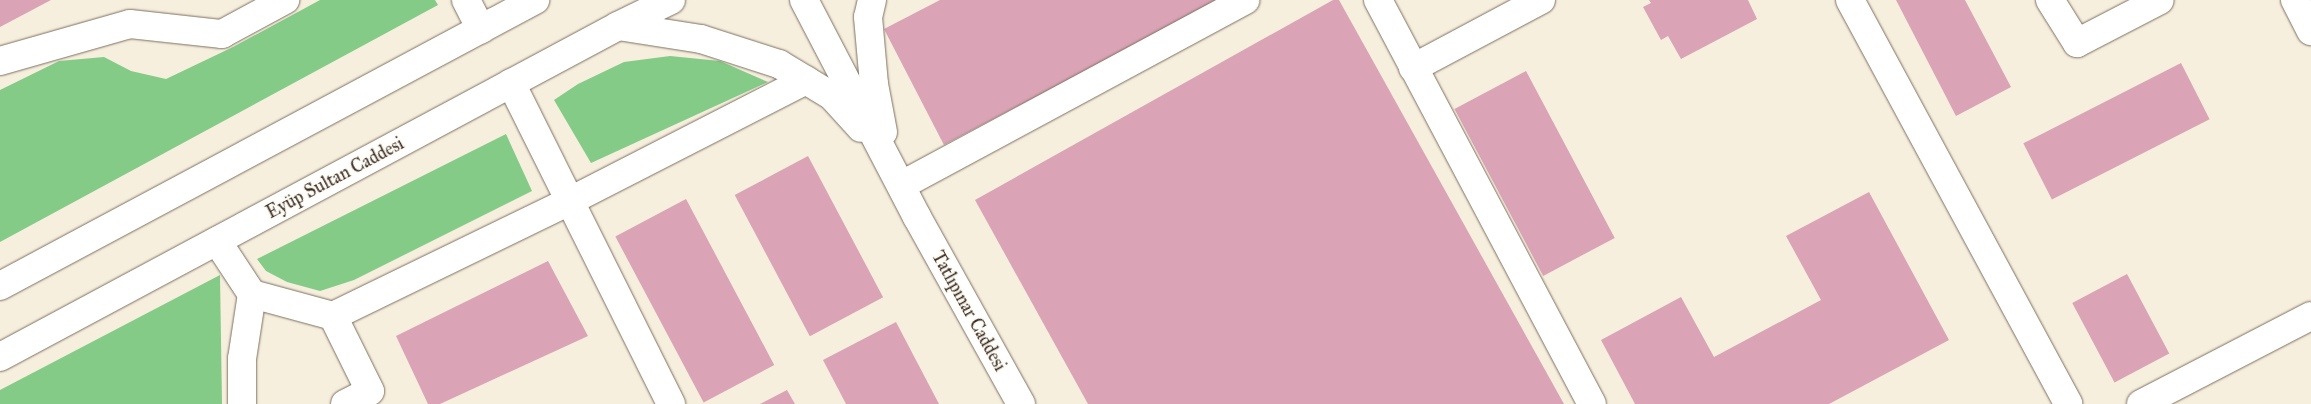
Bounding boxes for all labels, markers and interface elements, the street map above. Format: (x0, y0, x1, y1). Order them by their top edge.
street label: Eyüp Sultan Caddesi (262, 133, 408, 223)
street label: Tatlıpınar Caddesi (927, 247, 1011, 375)

